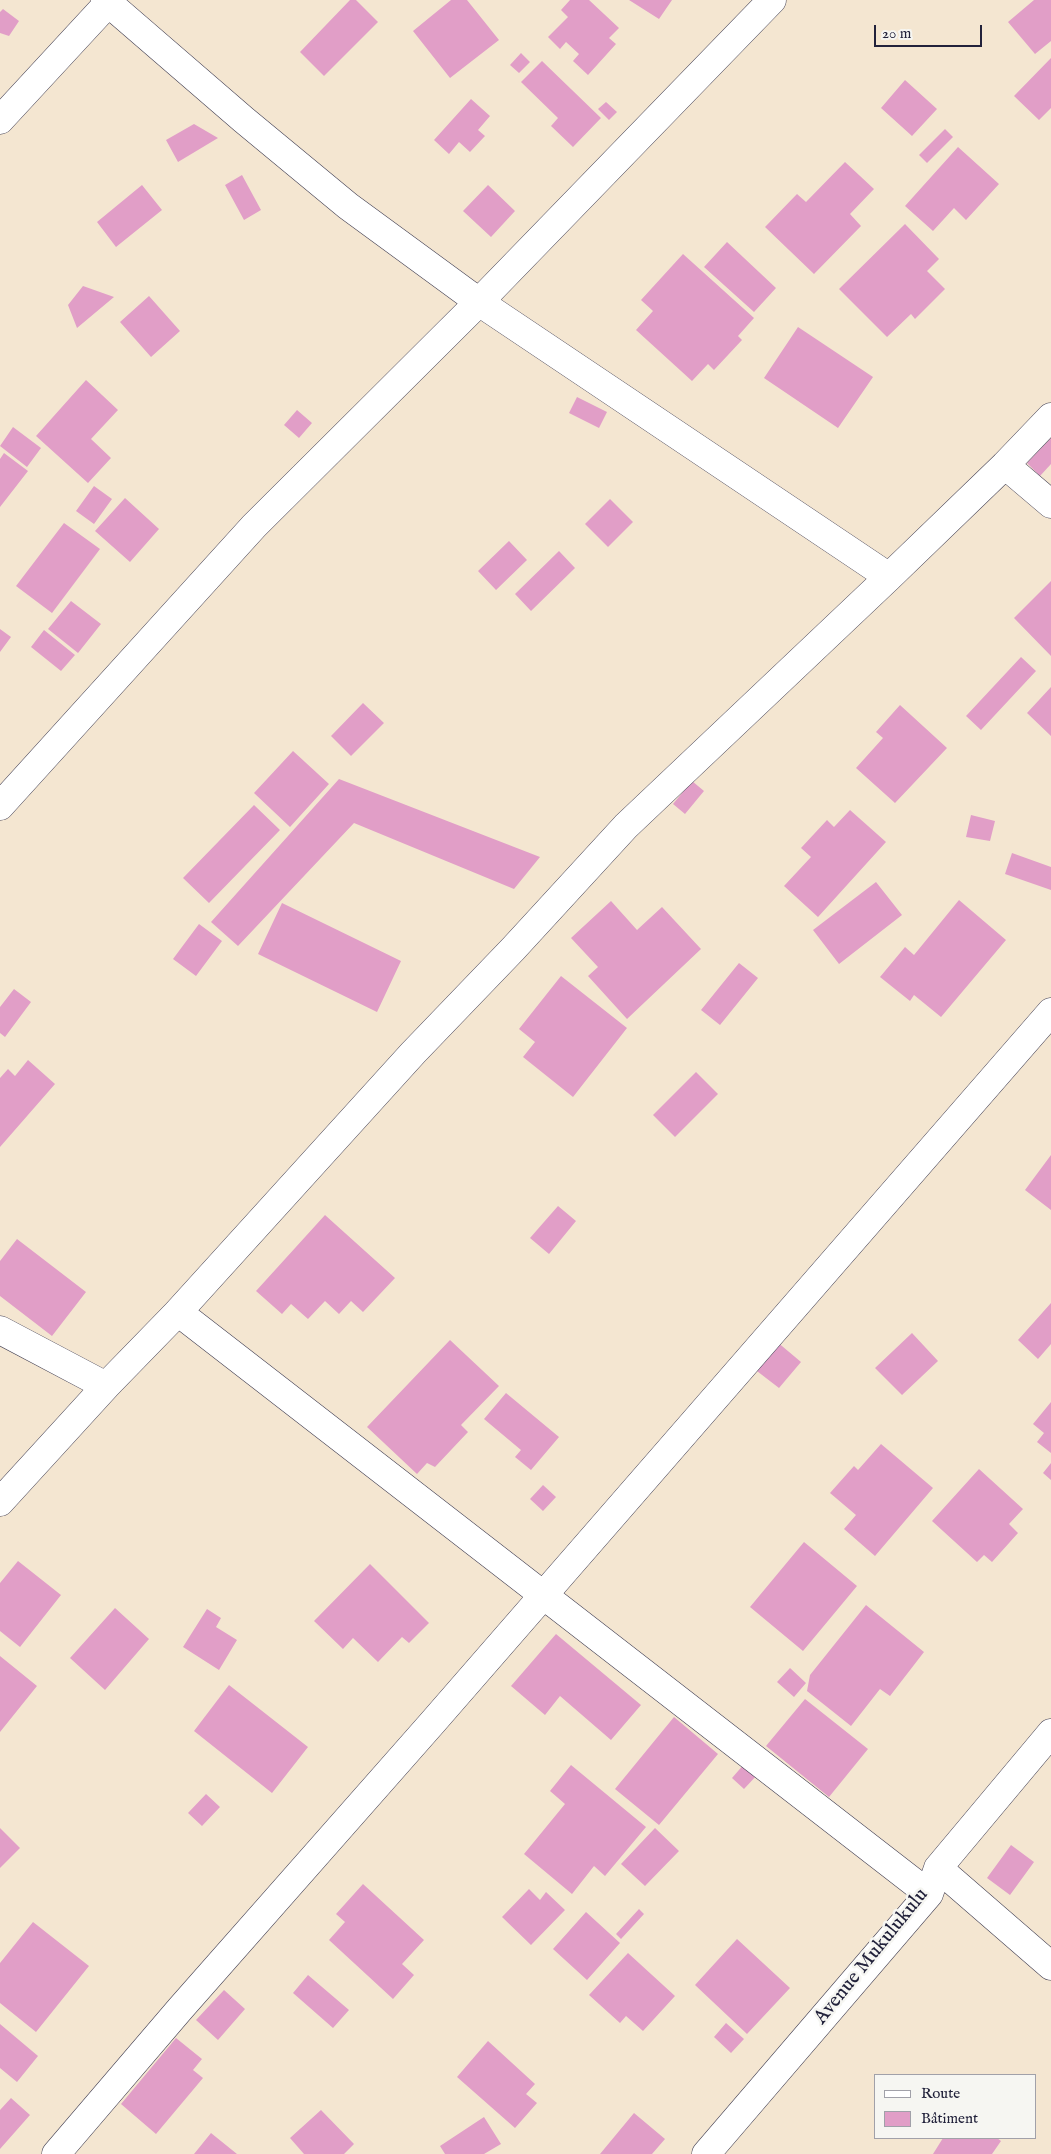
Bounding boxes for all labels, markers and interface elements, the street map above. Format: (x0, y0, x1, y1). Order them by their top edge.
scale bar (876, 15, 984, 47)
text: 20 m (882, 24, 911, 43)
street label: Avenue Mukulukulu (810, 1884, 934, 2030)
legend (874, 2074, 1036, 2139)
text: Route (921, 2084, 960, 2103)
text: Bâtiment (921, 2109, 978, 2128)

